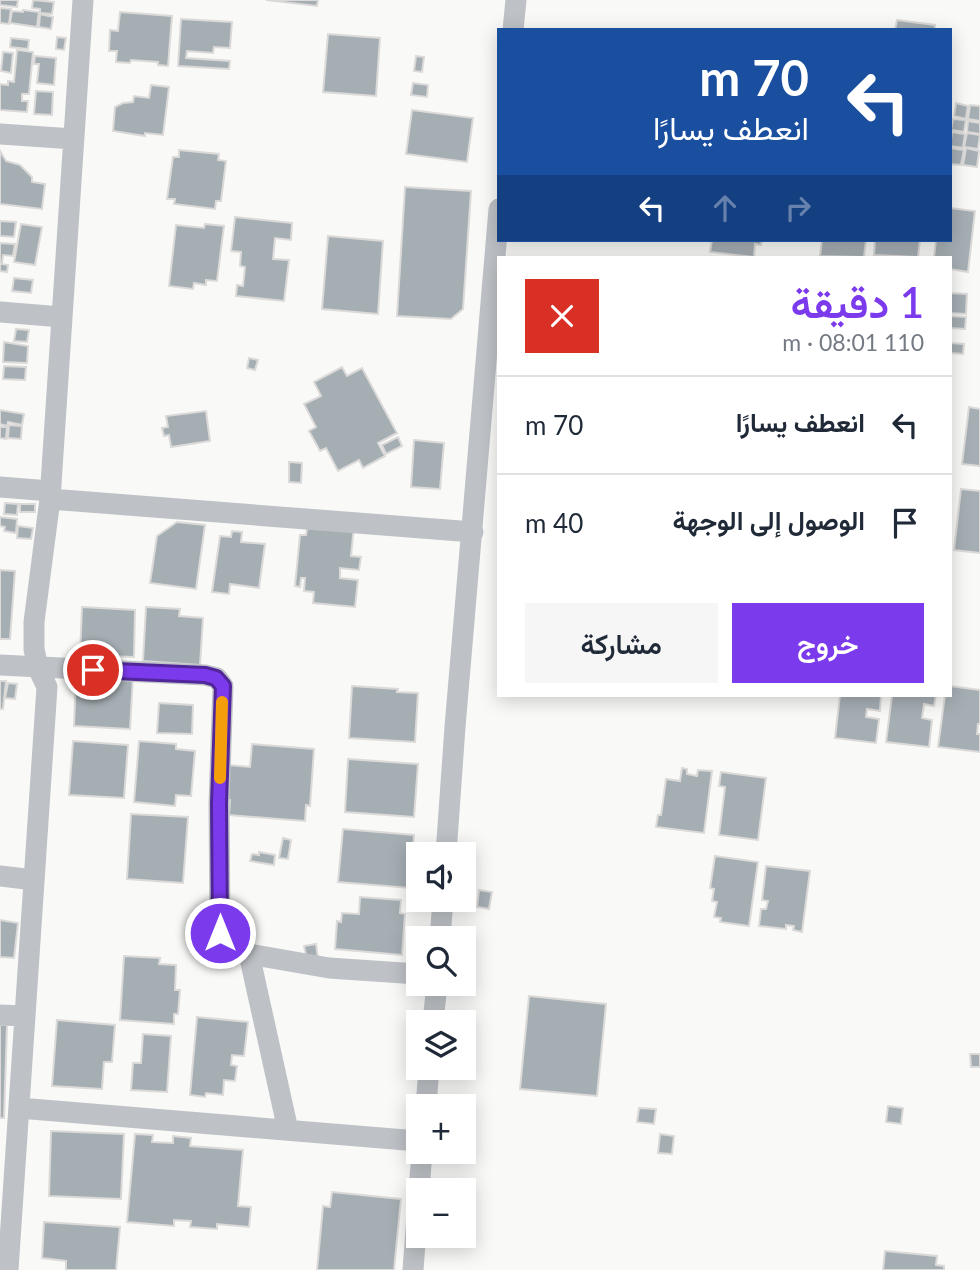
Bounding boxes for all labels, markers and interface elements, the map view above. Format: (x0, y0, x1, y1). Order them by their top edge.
text: 70 m (699, 48, 809, 106)
icon: left (833, 56, 924, 147)
text: انعطف يسارًا (653, 108, 809, 147)
icon: left (633, 189, 671, 227)
icon: ahead (706, 189, 744, 227)
icon: right (779, 189, 817, 227)
text: 1 دقيقة (791, 277, 924, 327)
button: close (525, 279, 599, 353)
text: 110 m · 08:01 (782, 328, 924, 356)
text: انعطف يسارًا (736, 406, 865, 438)
icon: left (886, 406, 924, 444)
text: 70 m (525, 409, 583, 441)
text: الوصول إلى الوجهة (673, 504, 865, 536)
icon: arrive (886, 504, 924, 542)
text: 40 m (525, 507, 583, 539)
button: مشاركة (525, 603, 718, 683)
button: خروج (732, 603, 924, 683)
pin (63, 640, 123, 700)
icon: arrive (74, 651, 112, 689)
map controls (406, 842, 476, 1248)
button: sound (406, 842, 476, 912)
position arrow (183, 896, 257, 970)
button: search (406, 926, 476, 996)
button: layers (406, 1010, 476, 1080)
button: + (406, 1094, 476, 1164)
button: − (406, 1178, 476, 1248)

